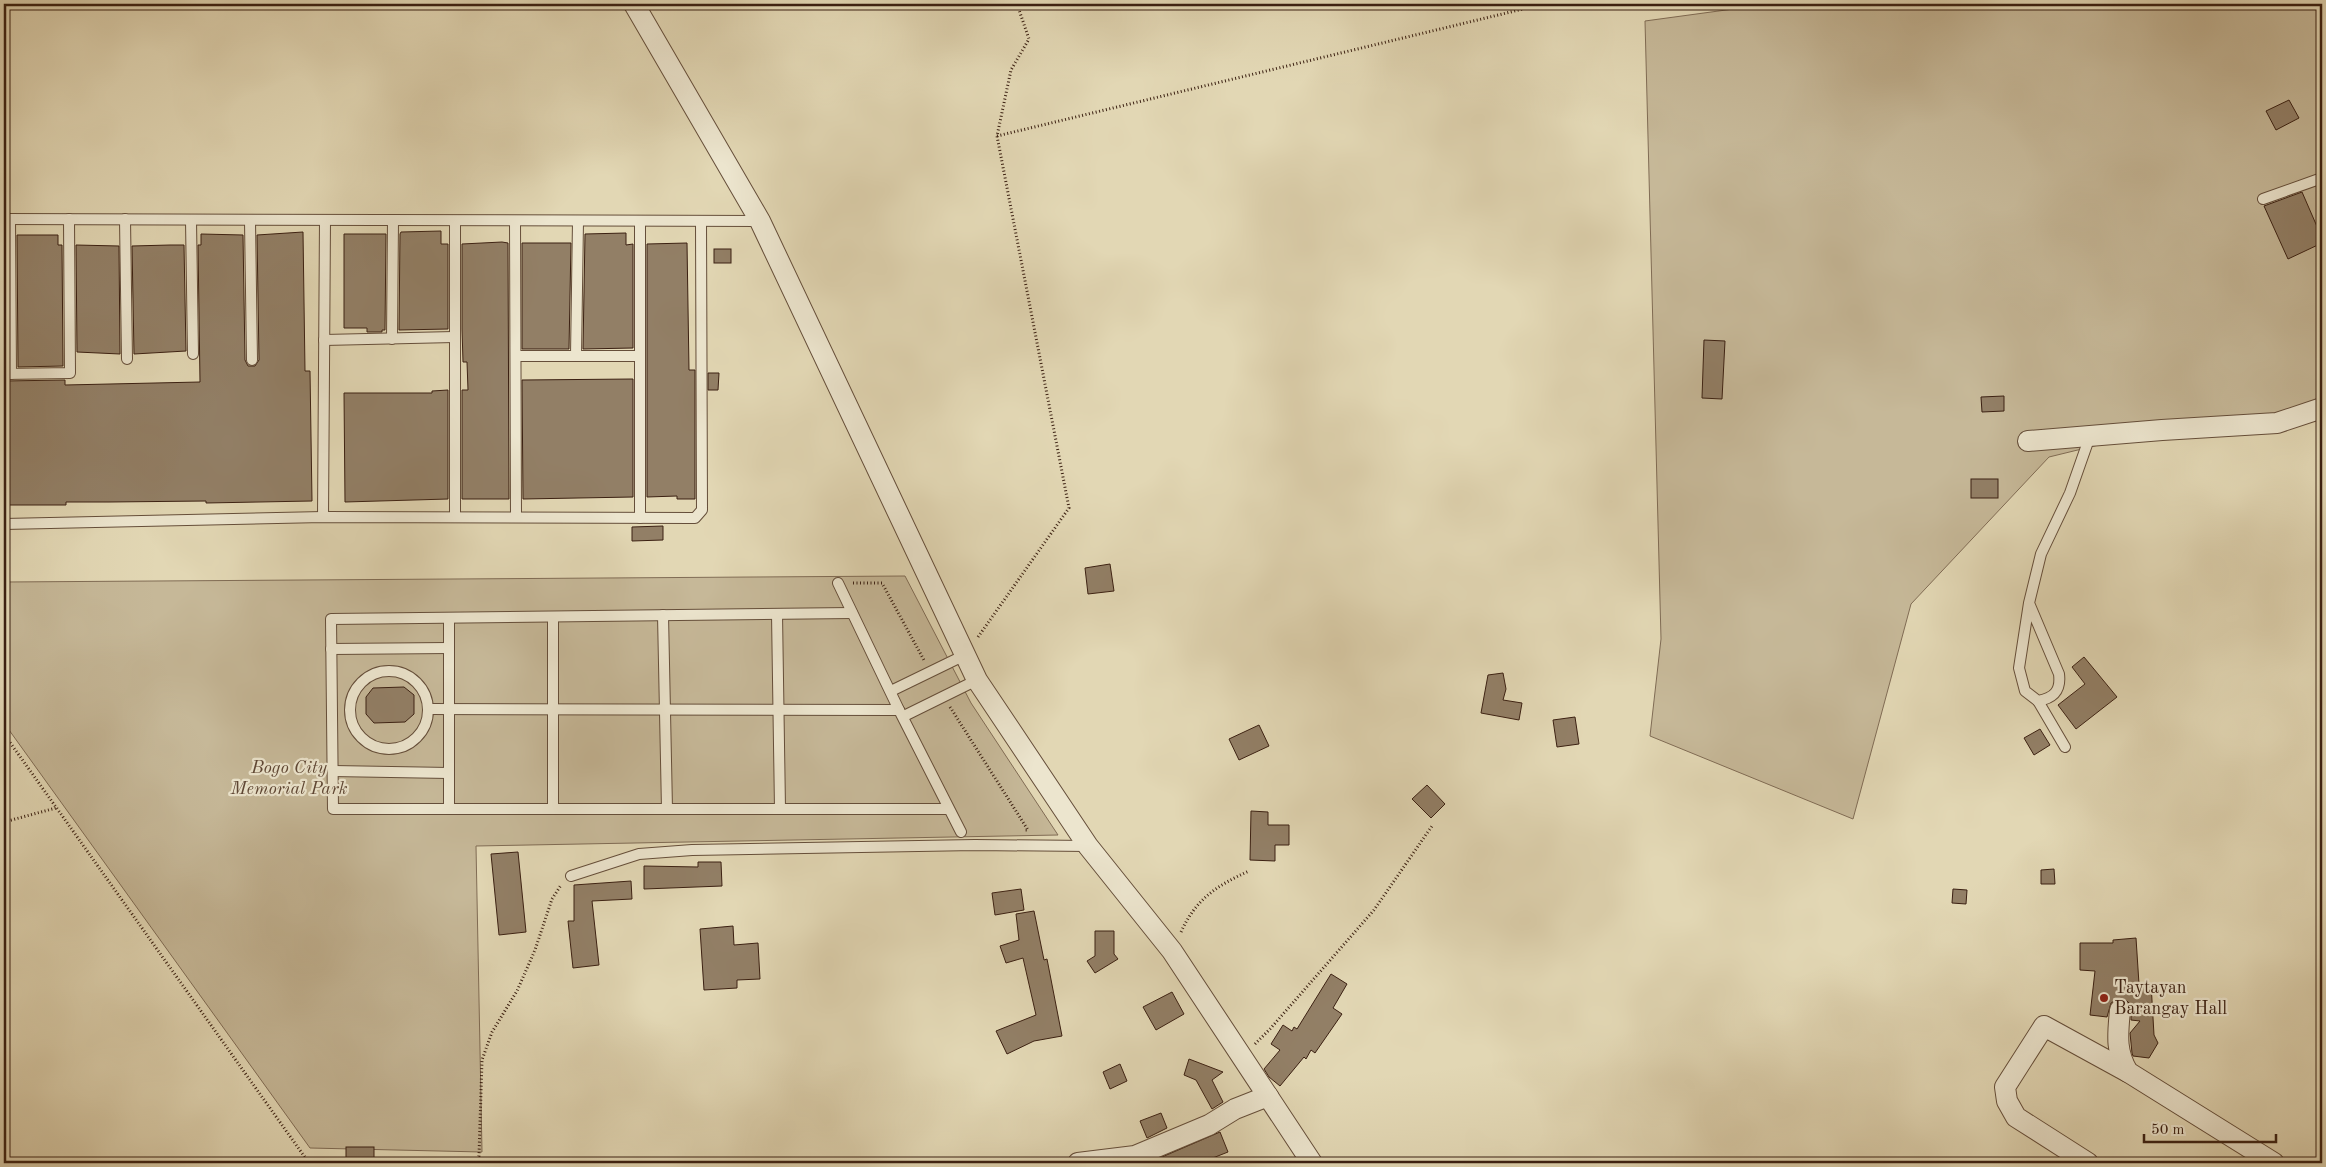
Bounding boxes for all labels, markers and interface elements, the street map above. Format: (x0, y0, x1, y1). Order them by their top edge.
park label: Bogo City Memorial Park (229, 759, 348, 798)
place label: Taytayan Barangay Hall (2114, 979, 2227, 1018)
marker: Taytayan Barangay Hall (2098, 992, 2110, 1004)
scale bar (2144, 1112, 2276, 1144)
text: 50 m (2151, 1123, 2185, 1138)

